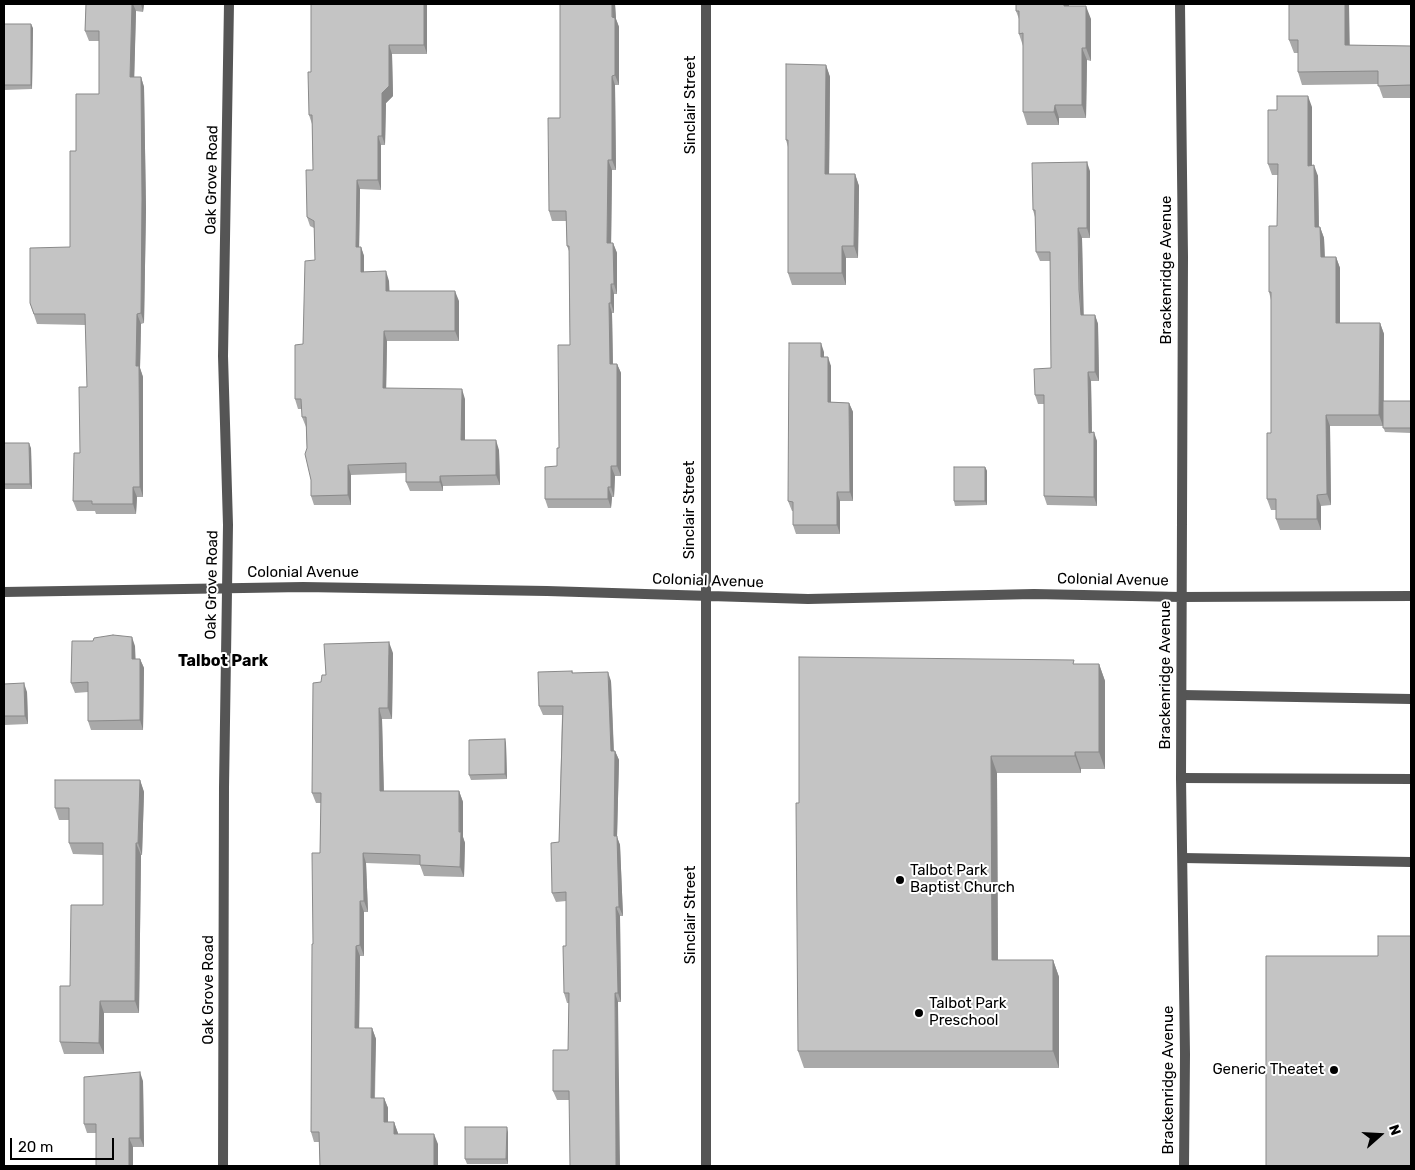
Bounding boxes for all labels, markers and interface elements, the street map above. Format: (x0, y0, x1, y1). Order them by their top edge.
street label: Sinclair Street (682, 56, 700, 154)
street label: Oak Grove Road (202, 125, 222, 235)
street label: Brackenridge Avenue (1158, 196, 1176, 344)
street label: Sinclair Street (681, 461, 699, 559)
street label: Oak Grove Road (202, 530, 222, 640)
street label: Colonial Avenue (247, 564, 359, 582)
street label: Colonial Avenue (652, 570, 764, 592)
street label: Colonial Avenue (1057, 570, 1169, 590)
street label: Brackenridge Avenue (1157, 601, 1175, 749)
district label: Talbot Park (178, 651, 268, 671)
place label: Talbot Park Baptist Church (910, 862, 1015, 897)
street label: Sinclair Street (682, 866, 700, 964)
marker: Talbot Park Baptist Church (894, 874, 906, 886)
street label: Oak Grove Road (200, 935, 218, 1045)
place label: Talbot Park Preschool (929, 995, 1006, 1030)
street label: Brackenridge Avenue (1160, 1006, 1178, 1154)
marker: Talbot Park Preschool (913, 1007, 925, 1019)
place label: Generic Theatet (1212, 1061, 1324, 1079)
marker: Generic Theatet (1328, 1064, 1340, 1076)
north arrow (1355, 1110, 1405, 1160)
text: N (1385, 1122, 1404, 1137)
scale bar (12, 1128, 116, 1160)
text: 20 m (18, 1138, 53, 1156)

